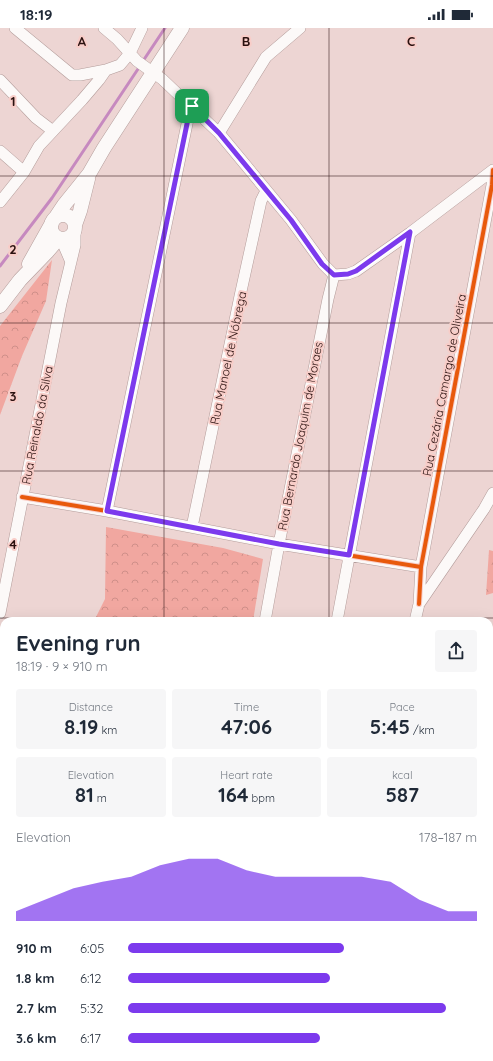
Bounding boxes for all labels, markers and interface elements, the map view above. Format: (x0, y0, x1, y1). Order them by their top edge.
text: 18:19 (20, 5, 53, 24)
text: A (78, 33, 87, 49)
text: B (242, 33, 250, 49)
text: C (407, 33, 415, 49)
pin (175, 89, 209, 123)
text: 1 (10, 93, 16, 109)
icon: arrive (181, 95, 203, 117)
text: 2 (9, 241, 17, 257)
street label: Rua Manoel de Nóbrega (207, 290, 249, 426)
street label: Rua Cezária Camargo de Oliveira (419, 293, 469, 477)
street label: Rua Bernardo Joaquim de Moraes (274, 340, 326, 532)
street label: Rua Reinaldo da Silva (18, 364, 56, 486)
text: 3 (10, 388, 17, 404)
text: 4 (9, 536, 17, 552)
text: Evening run (16, 629, 141, 657)
button: share (435, 630, 477, 672)
text: 18:19 · 9 × 910 m (16, 658, 108, 674)
text: Distance (69, 700, 113, 714)
text: Time (234, 700, 259, 714)
text: Pace (390, 700, 415, 714)
text: 8.19 (64, 714, 98, 739)
text: 47:06 (221, 714, 272, 739)
text: 5:45 (370, 714, 410, 739)
text: km (98, 723, 117, 737)
text: /km (410, 723, 435, 737)
text: Elevation (68, 768, 114, 782)
text: Heart rate (220, 768, 273, 782)
text: kcal (392, 768, 412, 782)
text: 81 (75, 782, 94, 807)
text: 164 (218, 782, 249, 807)
text: 587 (385, 782, 419, 807)
text: m (94, 791, 107, 805)
text: bpm (249, 791, 275, 805)
text: Elevation (16, 829, 71, 845)
text: 178–187 m (419, 829, 477, 845)
text: 910 m (16, 940, 52, 956)
text: 6:05 (80, 940, 104, 956)
text: 1.8 km (16, 970, 54, 986)
text: 6:12 (80, 970, 101, 986)
text: 2.7 km (16, 1000, 57, 1016)
text: 5:32 (80, 1000, 104, 1016)
text: 3.6 km (16, 1030, 56, 1046)
text: 6:17 (80, 1030, 101, 1046)

